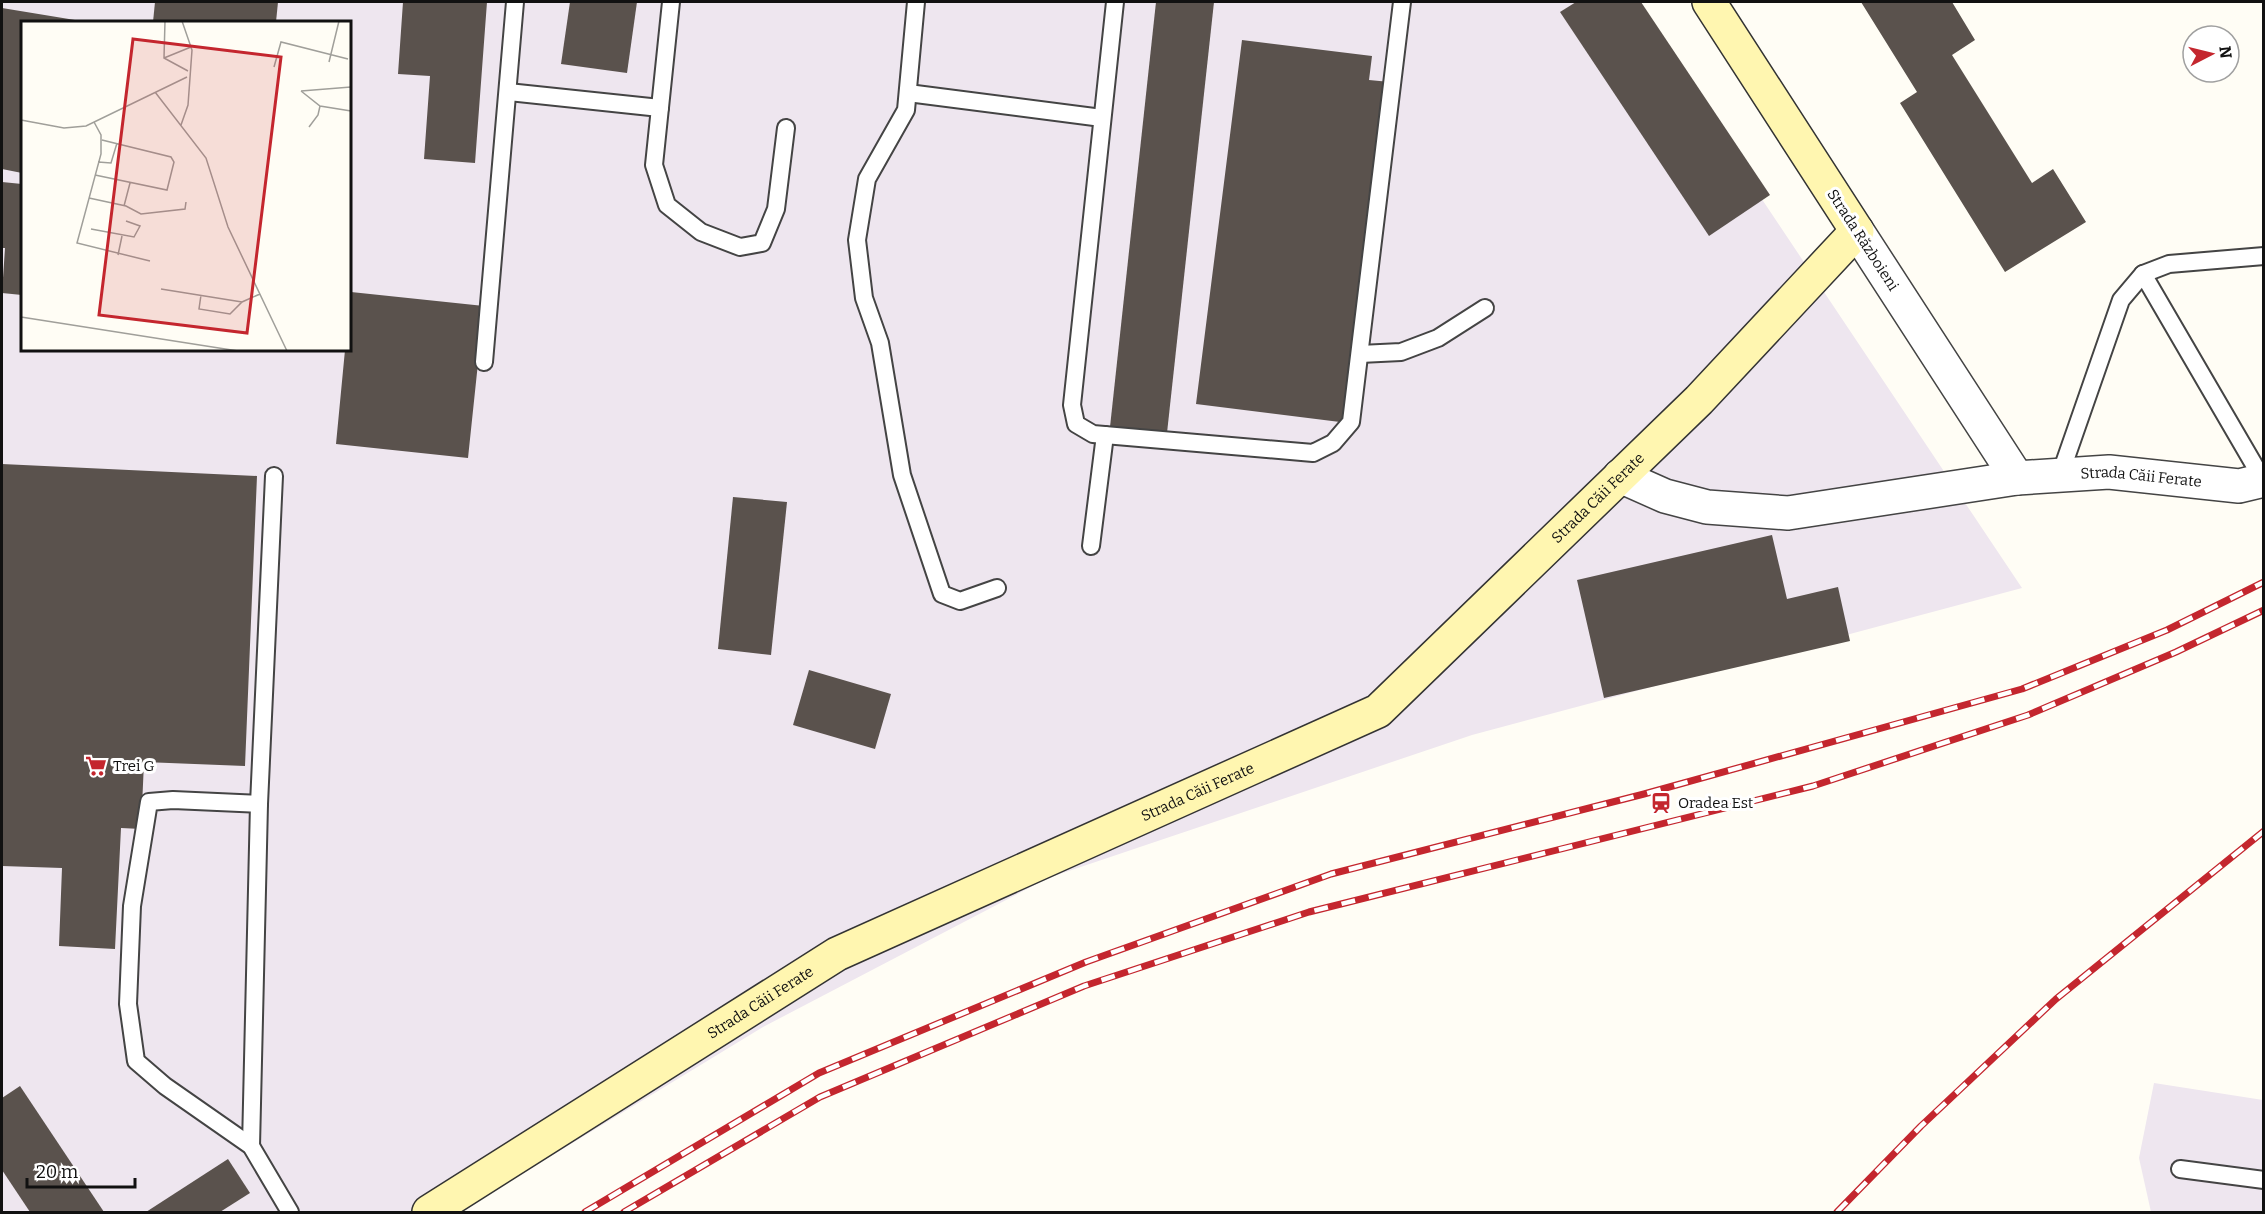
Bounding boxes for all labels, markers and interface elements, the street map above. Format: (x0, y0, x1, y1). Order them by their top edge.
inset map (21, 21, 351, 351)
north arrow (2181, 24, 2241, 84)
text: N (2215, 45, 2236, 60)
street label: Strada Războieni (1823, 186, 1903, 295)
street label: Strada Căii Ferate (1548, 449, 1648, 547)
street label: Strada Căii Ferate (2080, 463, 2203, 491)
supermarket icon: Trei G (84, 754, 108, 778)
place label: Trei G (113, 757, 154, 775)
street label: Strada Căii Ferate (1138, 759, 1257, 825)
station icon: Oradea Est (1649, 791, 1673, 815)
place label: Oradea Est (1678, 794, 1754, 812)
street label: Strada Căii Ferate (704, 962, 817, 1043)
scale bar (27, 1151, 135, 1189)
text: 20 m (36, 1161, 78, 1183)

